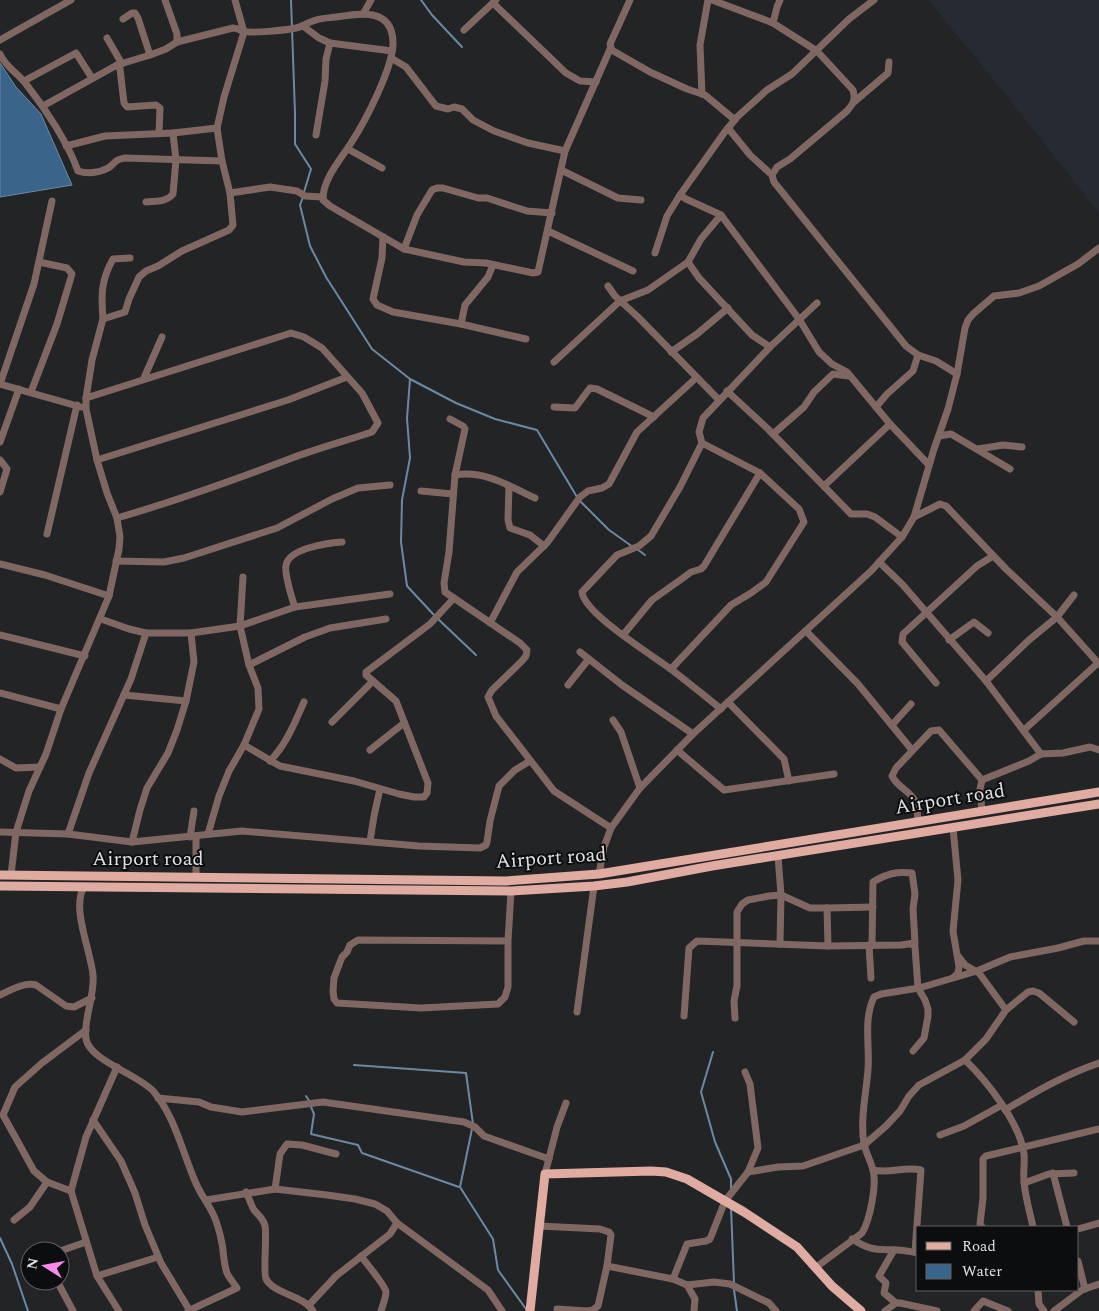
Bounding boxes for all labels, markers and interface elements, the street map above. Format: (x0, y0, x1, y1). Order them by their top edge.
street label: Airport road (893, 775, 1007, 823)
street label: Airport road (494, 839, 608, 877)
street label: Airport road (92, 844, 204, 874)
legend (916, 1226, 1079, 1291)
text: Road (962, 1235, 996, 1258)
north arrow (20, 1241, 70, 1291)
text: N (21, 1256, 44, 1271)
text: Water (962, 1260, 1002, 1283)

